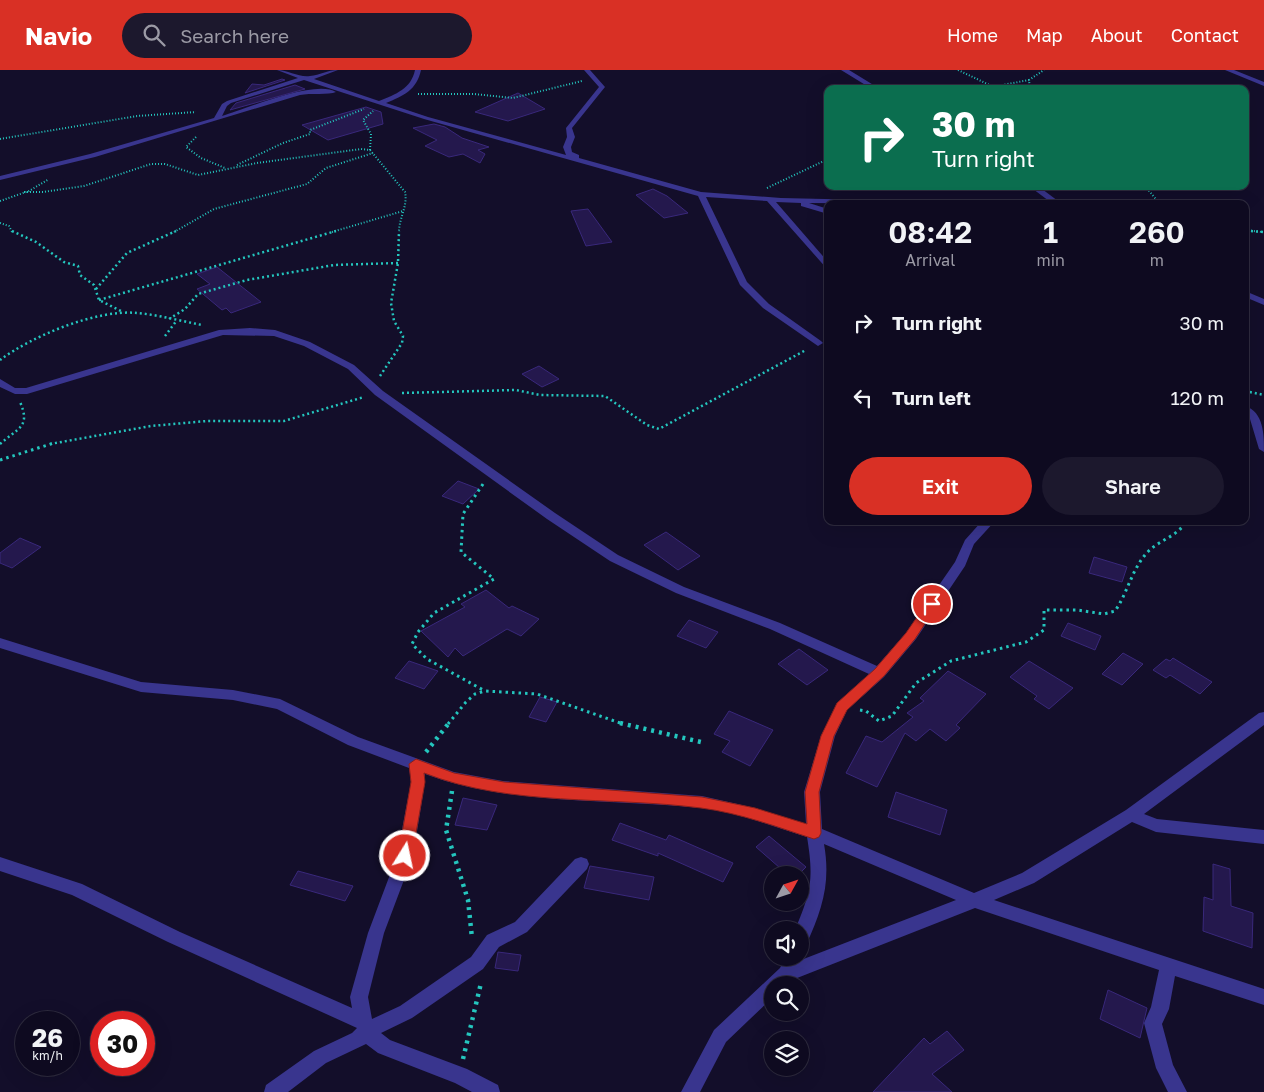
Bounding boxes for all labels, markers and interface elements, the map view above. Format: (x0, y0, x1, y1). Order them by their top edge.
search box (122, 13, 472, 58)
text: Navio (25, 21, 92, 50)
icon: search (140, 21, 168, 49)
text: Search here (180, 24, 289, 47)
text: Home (947, 24, 998, 46)
text: Map (1026, 24, 1063, 46)
text: About (1091, 24, 1143, 46)
text: Contact (1171, 24, 1239, 46)
text: 30 m (932, 103, 1015, 145)
icon: right (849, 105, 914, 170)
text: Turn right (932, 145, 1035, 172)
text: 08:42 (888, 214, 972, 250)
text: 1 (1043, 214, 1058, 250)
text: 260 (1129, 214, 1185, 250)
text: Arrival (905, 250, 955, 270)
text: min (1036, 250, 1065, 270)
text: m (1150, 250, 1164, 270)
icon: right (849, 309, 877, 337)
text: Turn right (892, 311, 982, 334)
text: 30 m (1180, 311, 1224, 334)
icon: left (849, 384, 877, 412)
text: Turn left (892, 386, 971, 409)
text: 120 m (1170, 386, 1224, 409)
button: Exit (849, 457, 1032, 515)
button: Share (1042, 457, 1224, 515)
pin (911, 583, 953, 625)
icon: arrive (918, 590, 946, 618)
position arrow (378, 829, 430, 881)
north arrow (764, 866, 809, 911)
map controls (764, 866, 809, 1076)
button: sound (764, 921, 809, 966)
button: search (764, 976, 809, 1021)
speed limit sign: 30 (90, 1011, 155, 1076)
text: 26 (32, 1022, 63, 1053)
button: layers (764, 1031, 809, 1076)
text: km/h (32, 1048, 63, 1063)

